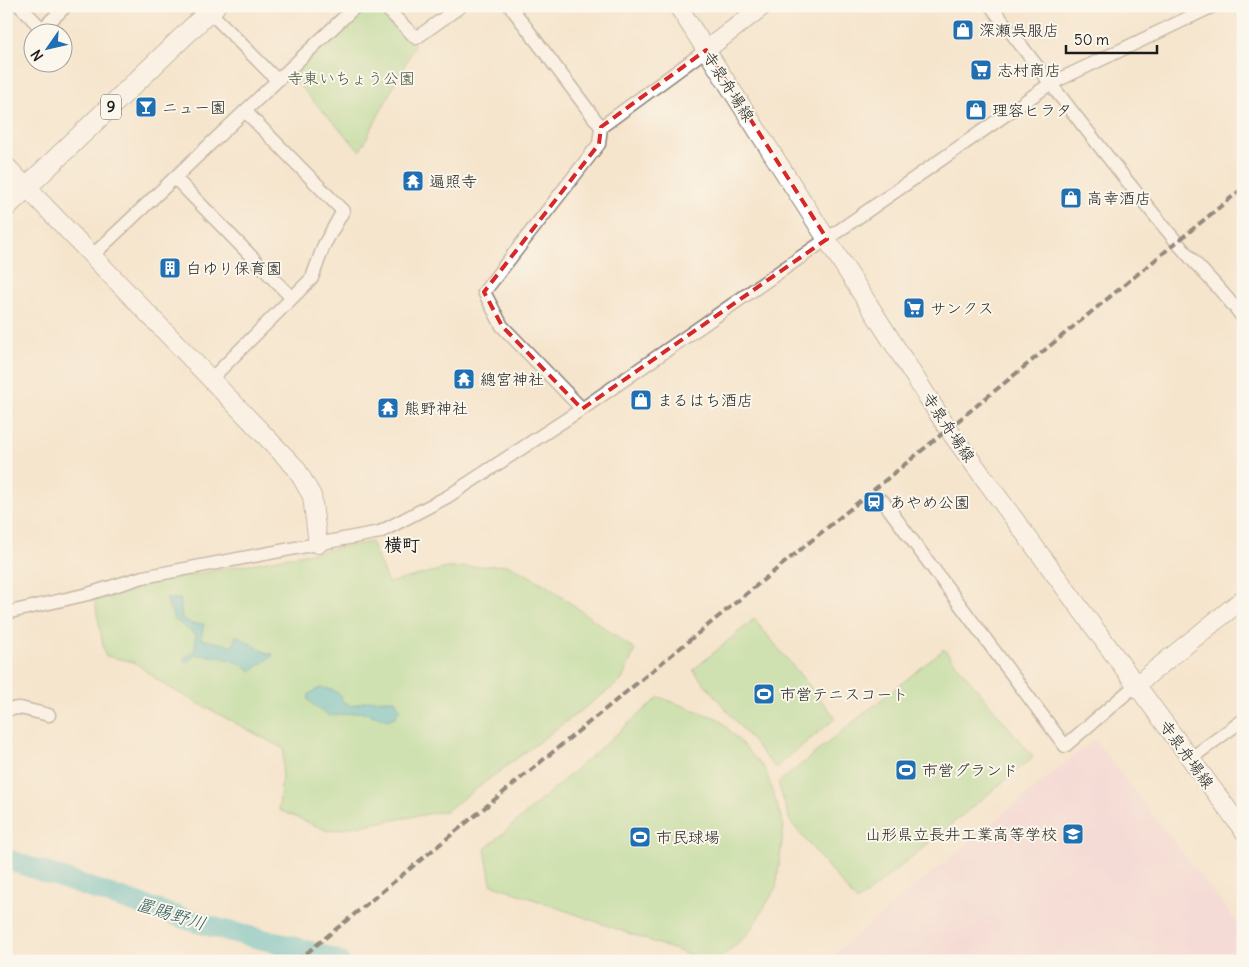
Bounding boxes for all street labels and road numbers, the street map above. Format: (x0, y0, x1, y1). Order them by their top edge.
street label: 寺泉舟場線 (699, 47, 759, 125)
road number: 9 (101, 94, 121, 120)
street label: 寺泉舟場線 (918, 388, 980, 466)
street label: 寺泉舟場線 (1155, 716, 1219, 792)

